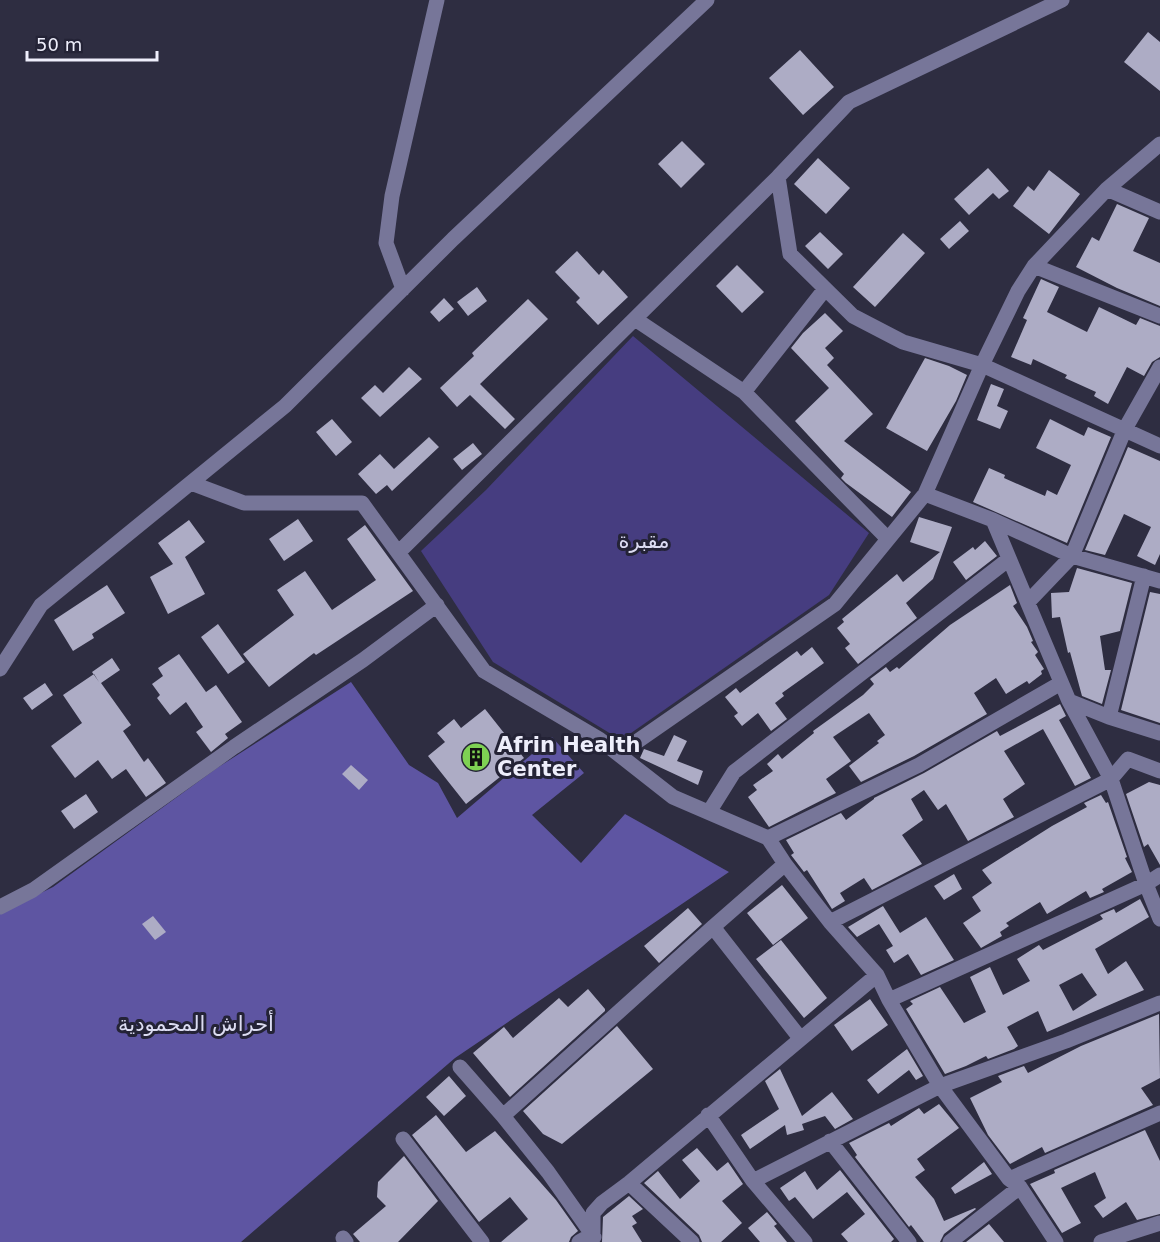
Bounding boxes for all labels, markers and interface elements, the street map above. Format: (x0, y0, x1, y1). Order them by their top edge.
scale bar (27, 24, 158, 62)
text: 50 m (36, 34, 82, 55)
park label: مقبرة (619, 529, 669, 553)
place label: Afrin Health Center (497, 733, 640, 781)
building icon: Afrin Health Center (460, 741, 492, 773)
park label: أحراش المحمودية (118, 1010, 274, 1036)

